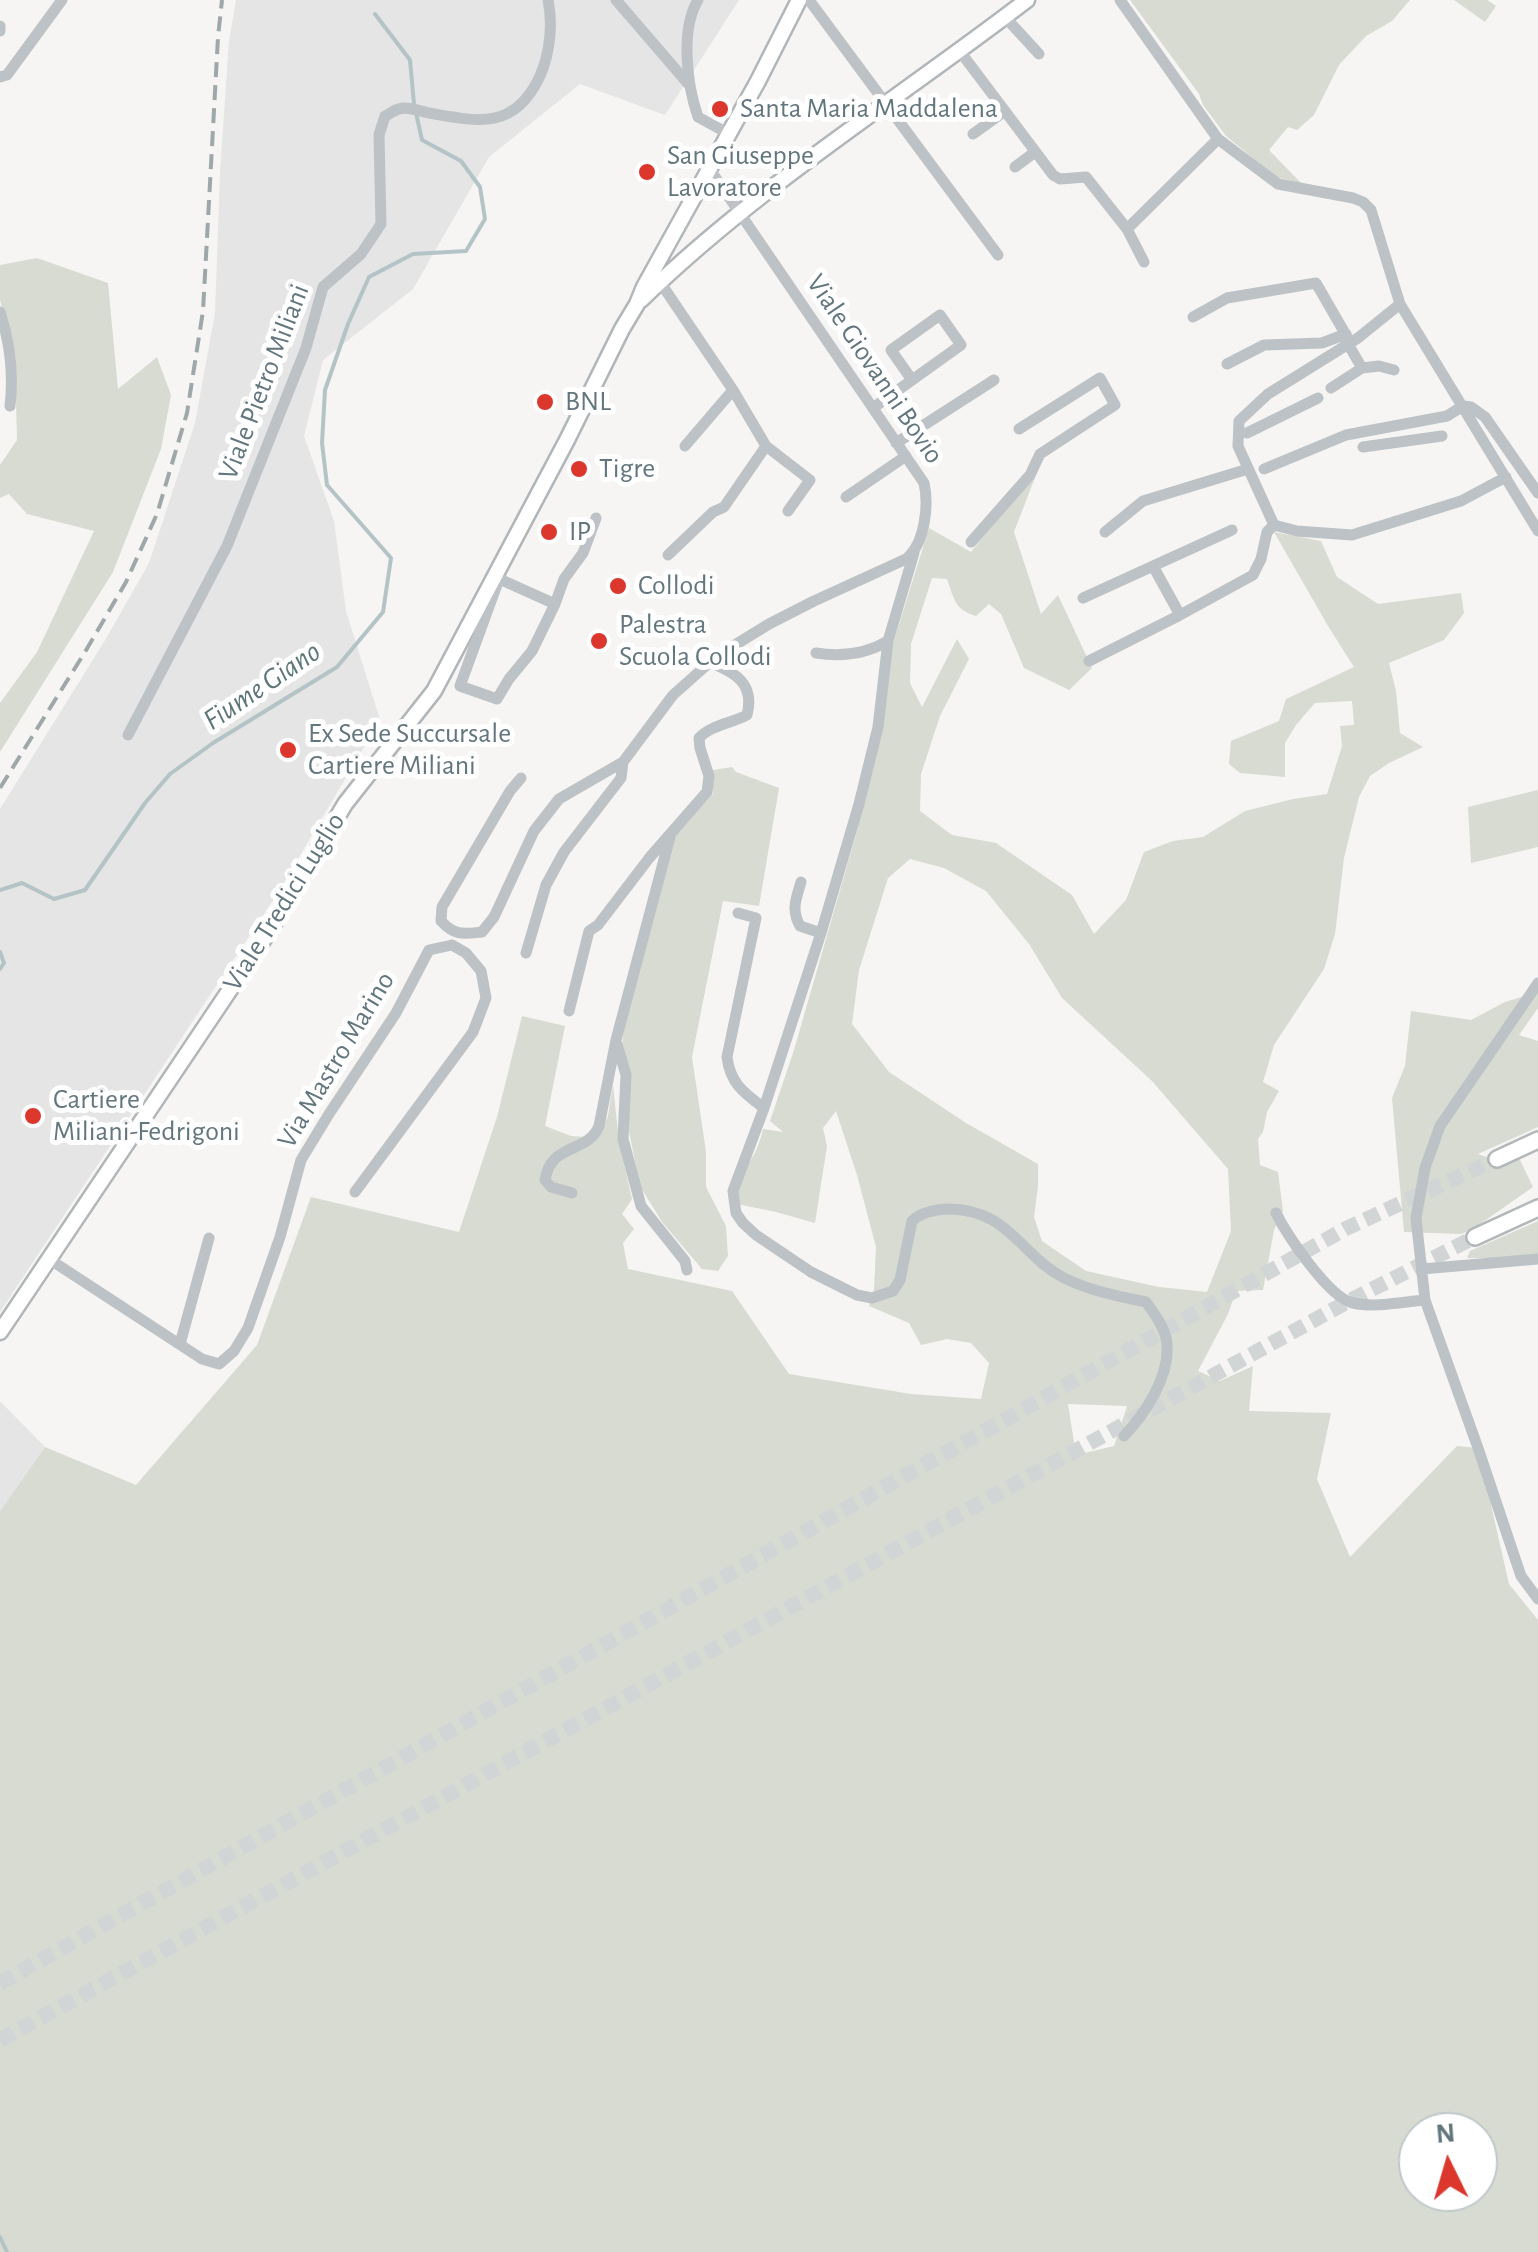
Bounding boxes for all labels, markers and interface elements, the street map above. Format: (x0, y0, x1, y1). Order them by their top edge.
place label: Santa Maria Maddalena (740, 92, 998, 126)
marker: Santa Maria Maddalena (709, 98, 731, 120)
place label: San Giuseppe Lavoratore (667, 139, 814, 205)
marker: San Giuseppe Lavoratore (636, 161, 658, 183)
street label: Viale Giovanni Bovio (799, 268, 951, 470)
street label: Viale Pietro Miliani (211, 279, 317, 485)
place label: BNL (565, 385, 611, 419)
marker: BNL (534, 391, 556, 413)
place label: Tigre (599, 452, 655, 486)
marker: Tigre (568, 458, 590, 480)
place label: IP (569, 515, 591, 549)
marker: IP (538, 521, 560, 543)
place label: Collodi (638, 569, 715, 603)
marker: Collodi (607, 575, 629, 597)
place label: Palestra Scuola Collodi (619, 608, 772, 674)
marker: Palestra Scuola Collodi (588, 630, 610, 652)
water label: Fiume Giano (197, 634, 327, 738)
place label: Ex Sede Succursale Cartiere Miliani (308, 717, 511, 783)
marker: Ex Sede Succursale Cartiere Miliani (277, 739, 299, 761)
street label: Viale Tredici Luglio (216, 806, 352, 998)
street label: Via Mastro Marino (270, 966, 402, 1154)
place label: Cartiere Miliani-Fedrigoni (53, 1083, 240, 1149)
marker: Cartiere Miliani-Fedrigoni (22, 1105, 44, 1127)
north arrow (1398, 2112, 1498, 2212)
text: N (1435, 2119, 1456, 2149)

